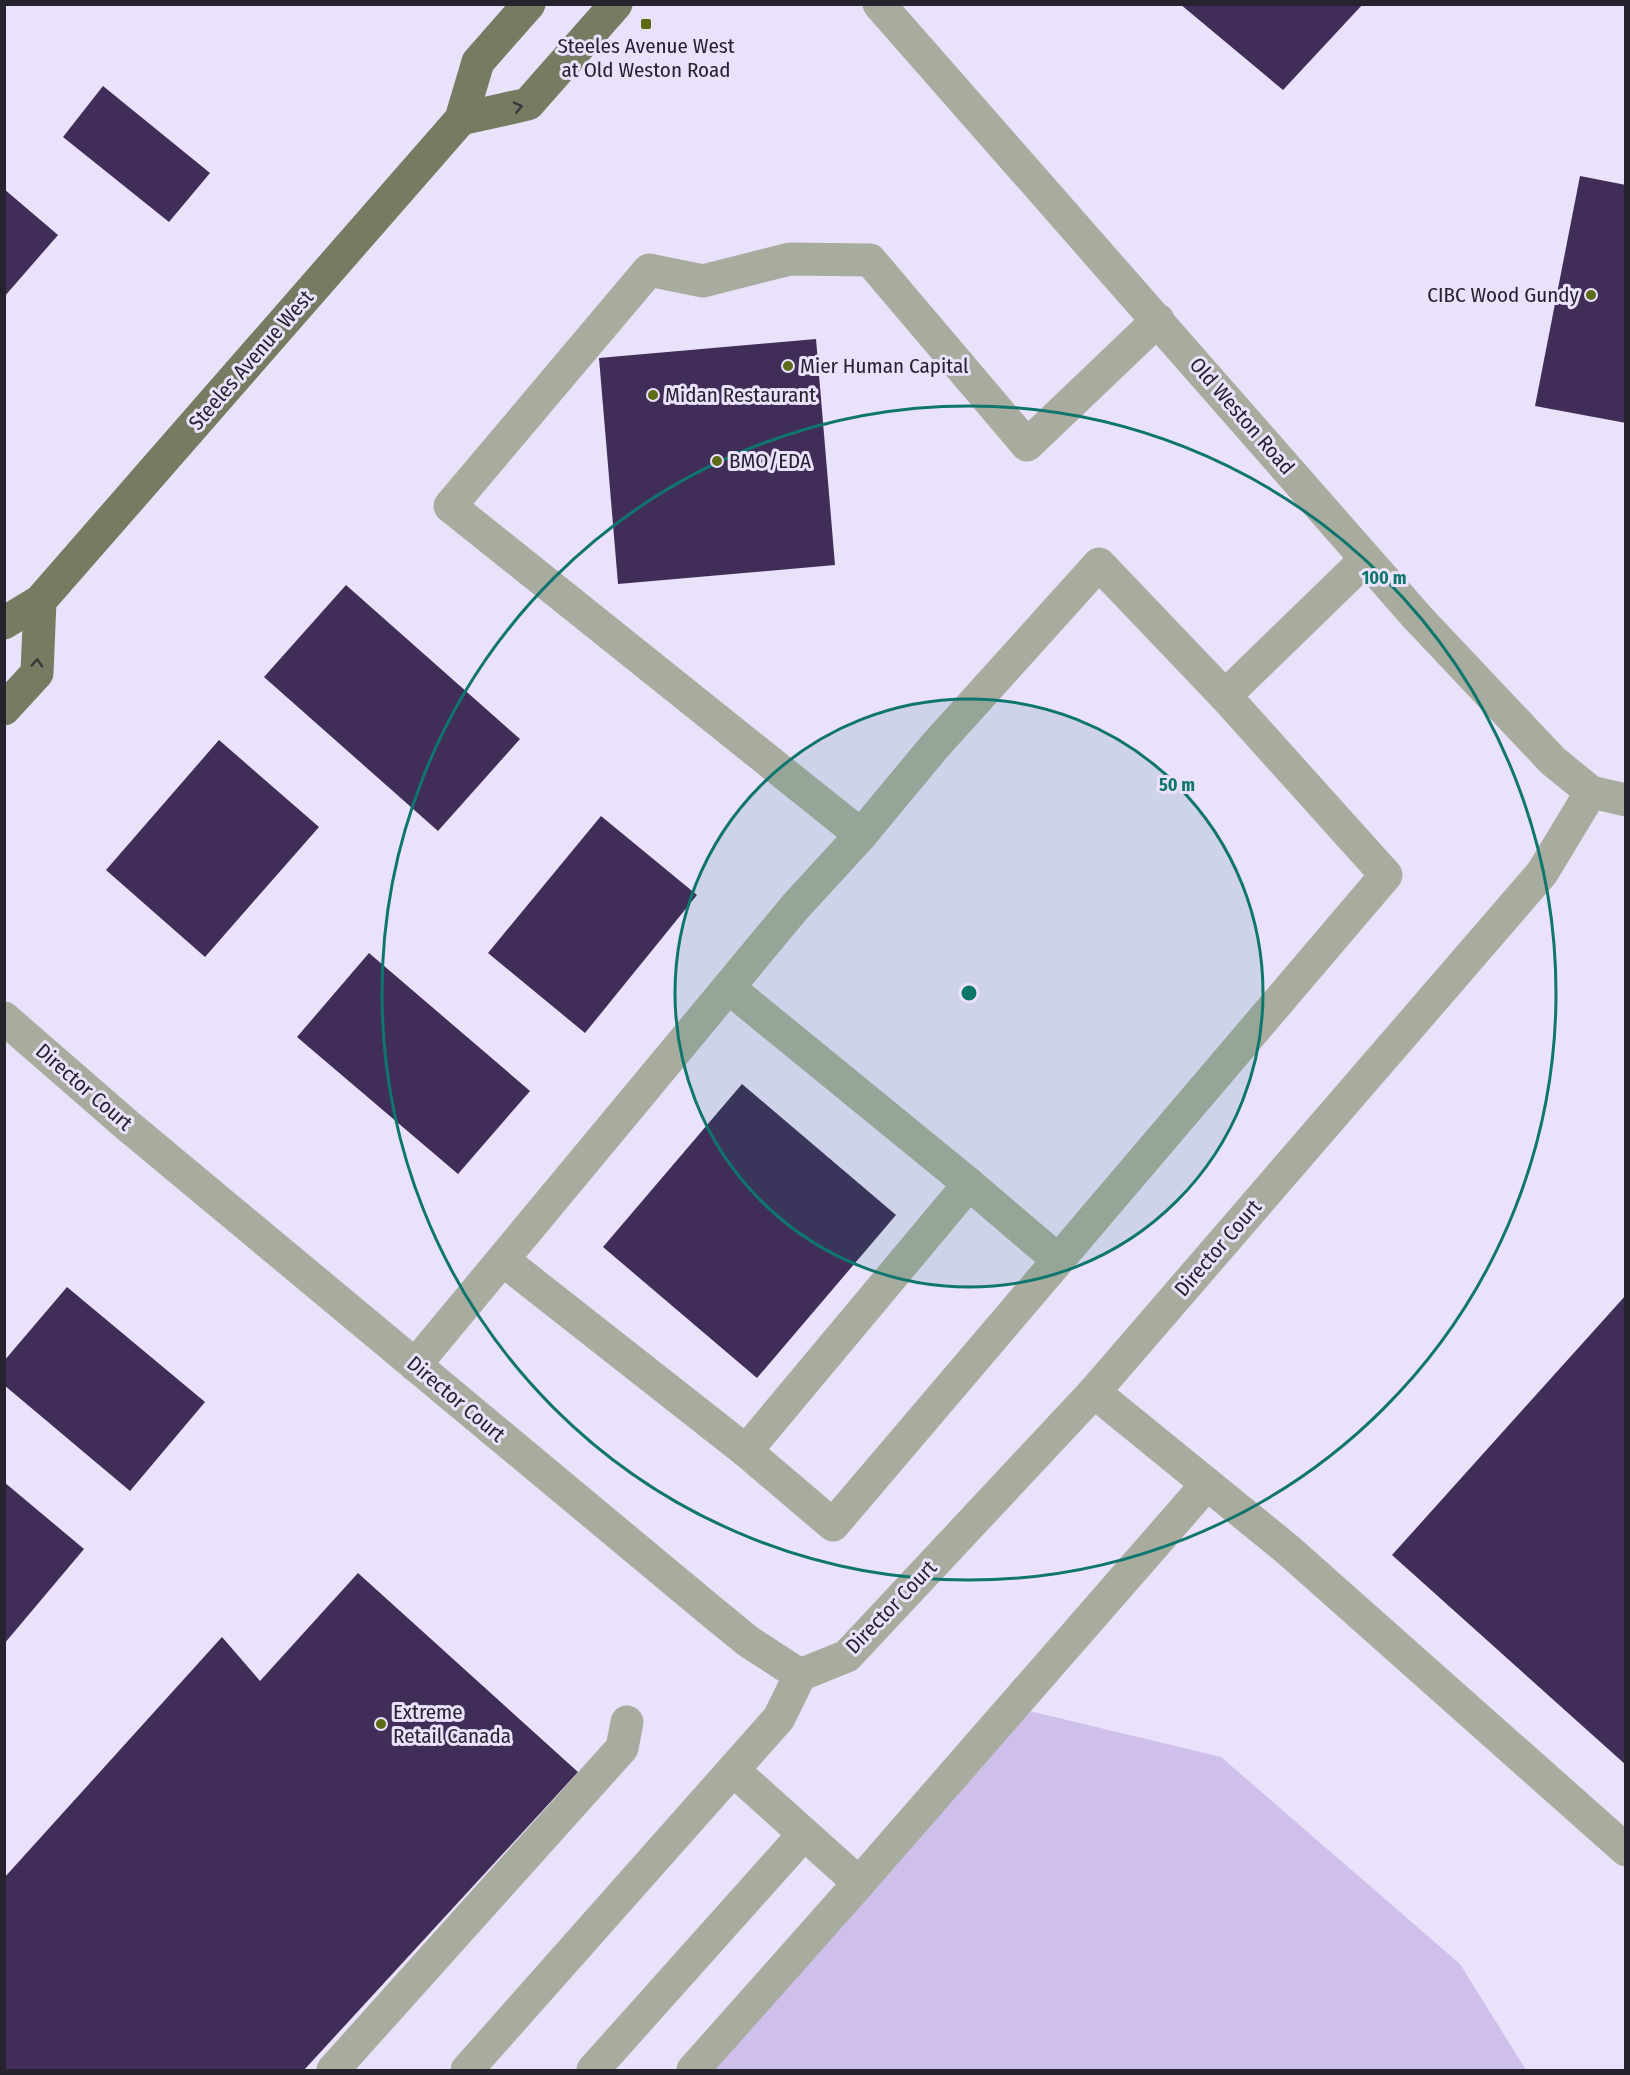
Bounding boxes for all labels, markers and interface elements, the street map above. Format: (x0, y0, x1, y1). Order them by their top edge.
marker: Steeles Avenue West at Old Weston Road (639, 17, 653, 31)
place label: Steeles Avenue West at Old Weston Road (557, 33, 735, 83)
one-way arrow (513, 101, 523, 114)
place label: CIBC Wood Gundy (1427, 282, 1580, 308)
street label: Steeles Avenue West (183, 285, 319, 435)
marker: CIBC Wood Gundy (1584, 288, 1598, 302)
street label: Old Weston Road (1184, 352, 1300, 480)
place label: Mier Human Capital (800, 353, 969, 379)
marker: Mier Human Capital (781, 359, 795, 373)
place label: Midan Restaurant (665, 382, 816, 408)
marker: Midan Restaurant (646, 388, 660, 402)
place label: BMO/EDA (729, 448, 811, 474)
marker: BMO/EDA (710, 454, 724, 468)
text: 100 m (1362, 567, 1406, 589)
one-way arrow (30, 658, 43, 667)
text: 50 m (1159, 774, 1195, 796)
centre of rings (959, 983, 979, 1003)
street label: Director Court (30, 1038, 138, 1136)
street label: Director Court (1169, 1194, 1267, 1302)
street label: Director Court (402, 1350, 510, 1448)
street label: Director Court (840, 1555, 942, 1659)
place label: Extreme Retail Canada (393, 1699, 511, 1749)
marker: Extreme Retail Canada (374, 1717, 388, 1731)

